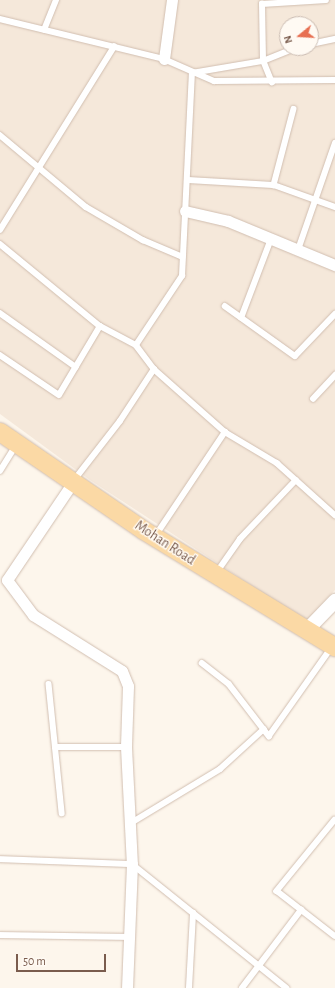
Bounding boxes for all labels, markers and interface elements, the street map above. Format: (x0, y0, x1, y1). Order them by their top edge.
north arrow (279, 16, 319, 56)
text: N (282, 34, 294, 45)
street label: Mohan Road (132, 517, 198, 569)
scale bar (18, 946, 108, 972)
text: 50 m (23, 955, 46, 967)

